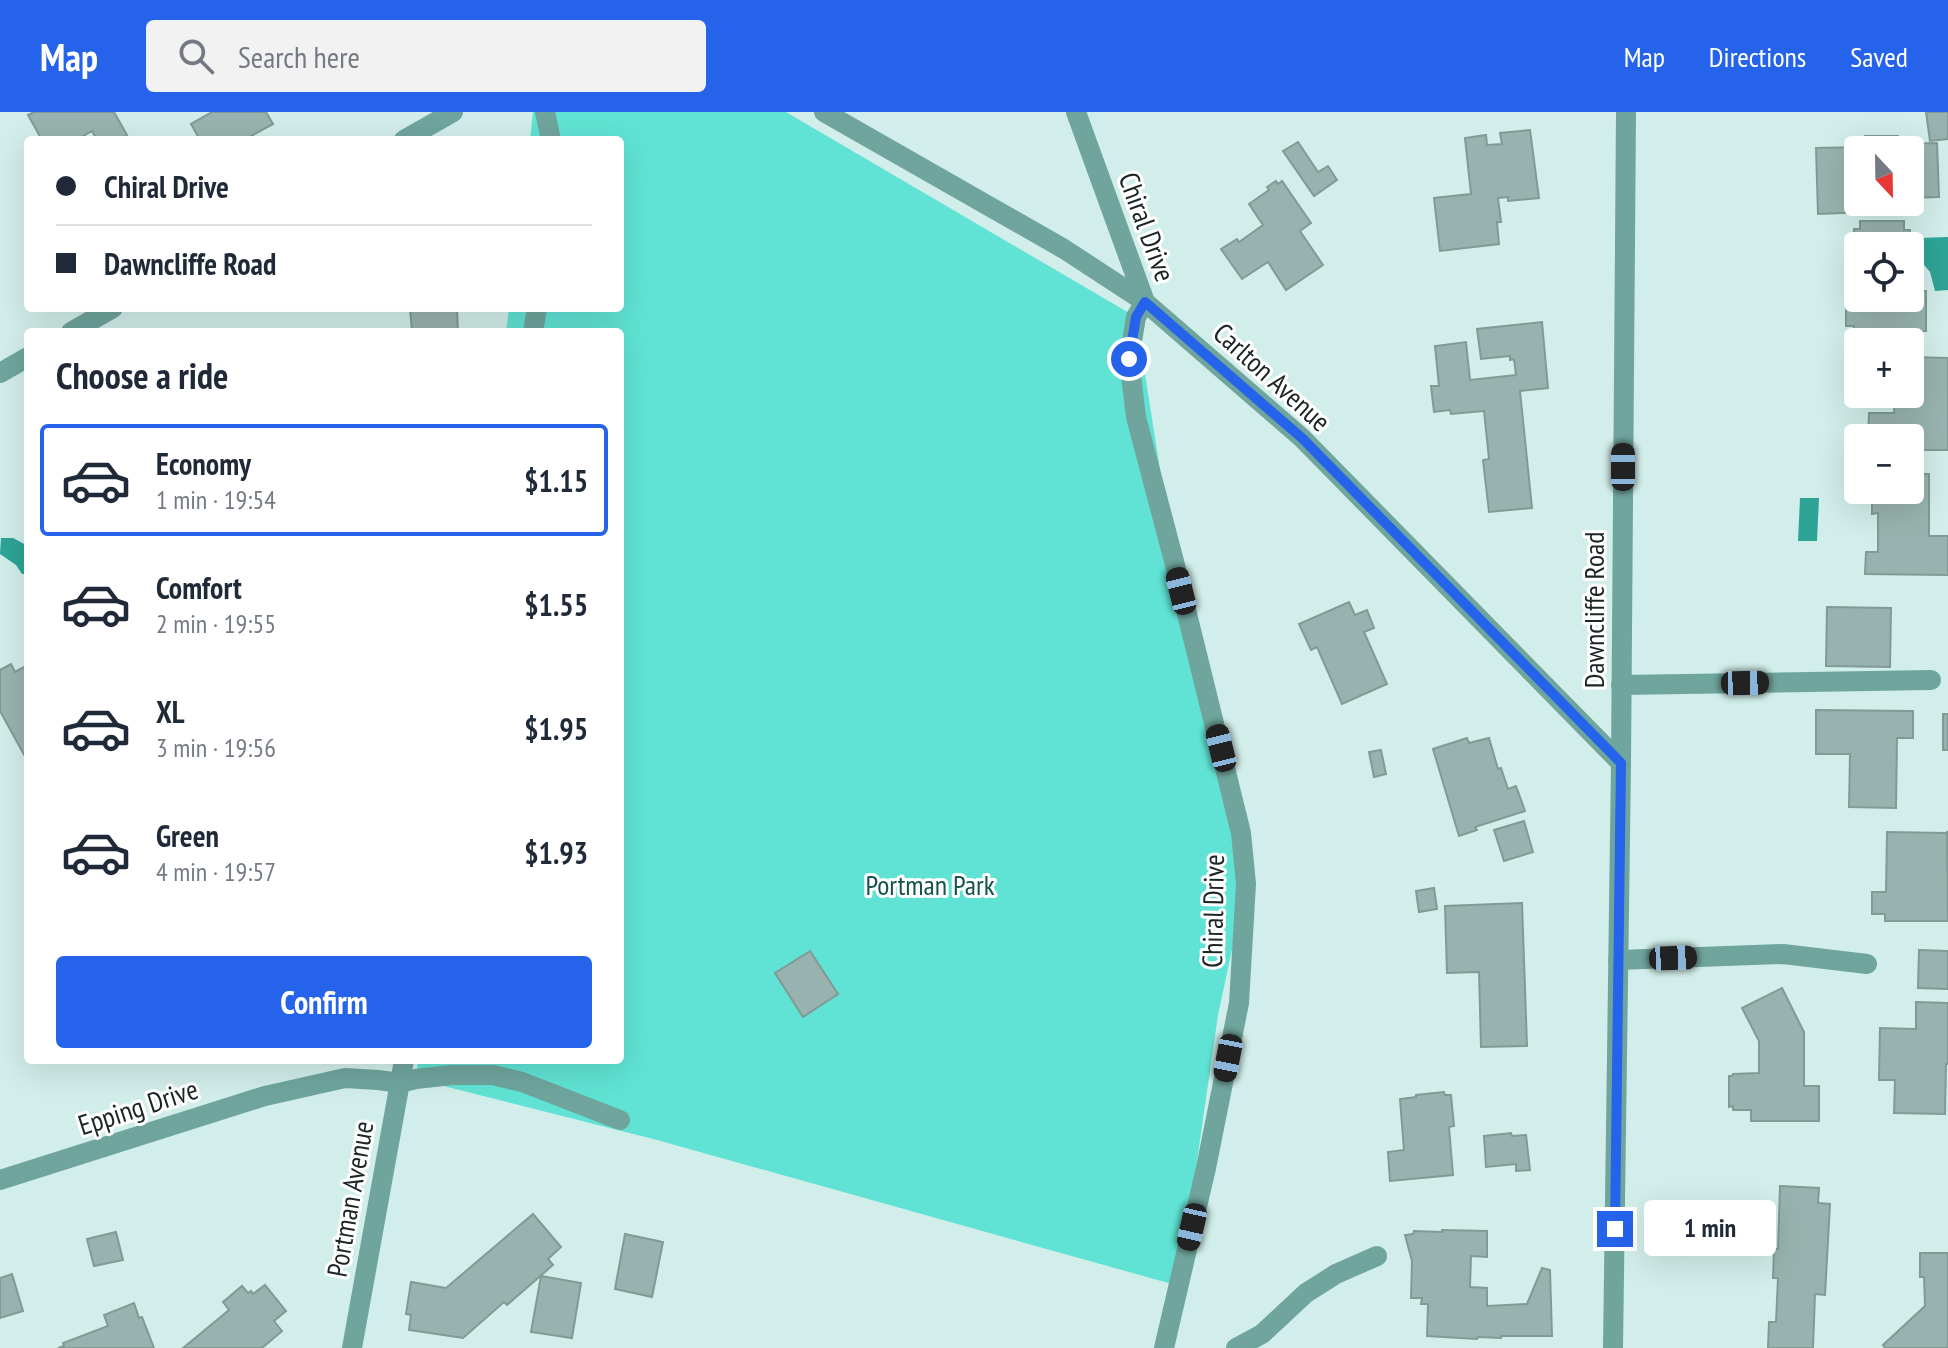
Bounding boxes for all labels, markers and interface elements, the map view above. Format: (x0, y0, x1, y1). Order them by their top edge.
search box (146, 20, 706, 92)
text: Map (40, 32, 98, 81)
icon: search (174, 34, 218, 78)
text: Search here (238, 37, 360, 76)
text: Map (1624, 38, 1665, 75)
text: Directions (1709, 38, 1806, 75)
text: Saved (1850, 38, 1908, 75)
north arrow (1844, 136, 1924, 216)
map controls (1844, 136, 1924, 504)
text: Chiral Drive (104, 167, 229, 206)
street label: Chiral Drive (1111, 167, 1184, 286)
button: locate (1844, 232, 1924, 312)
text: Dawncliffe Road (104, 244, 276, 283)
street label: Carlton Avenue (1206, 314, 1339, 439)
button: + (1844, 328, 1924, 408)
route start (1111, 341, 1147, 377)
text: Choose a ride (56, 352, 228, 399)
button: − (1844, 424, 1924, 504)
car (1611, 443, 1635, 491)
icon: car (60, 444, 132, 516)
text: Economy (156, 444, 251, 483)
text: $1.15 (524, 461, 588, 500)
text: 1 min · 19:54 (156, 483, 276, 516)
street label: Dawncliffe Road (1575, 532, 1612, 688)
car (1164, 565, 1198, 617)
icon: car (60, 568, 132, 640)
text: Comfort (156, 568, 242, 607)
text: $1.55 (524, 585, 588, 624)
text: 2 min · 19:55 (156, 607, 276, 640)
car (1721, 671, 1769, 695)
icon: car (60, 692, 132, 764)
text: XL (156, 692, 185, 731)
text: $1.95 (524, 709, 588, 748)
car (1204, 722, 1238, 774)
text: 3 min · 19:56 (156, 731, 276, 764)
icon: car (60, 816, 132, 888)
text: Green (156, 816, 219, 855)
text: $1.93 (524, 833, 588, 872)
street label: Chiral Drive (1193, 854, 1232, 968)
text: 4 min · 19:57 (156, 855, 276, 888)
park label: Portman Park (865, 866, 995, 903)
car (1649, 945, 1697, 971)
button: Confirm (56, 956, 592, 1048)
car (1212, 1032, 1244, 1084)
street label: Epping Drive (73, 1070, 202, 1143)
street label: Portman Avenue (318, 1118, 381, 1280)
car (1175, 1201, 1209, 1253)
callout: 1 min (1643, 1201, 1775, 1257)
route end (1597, 1211, 1633, 1247)
text: 1 min (1684, 1211, 1736, 1244)

